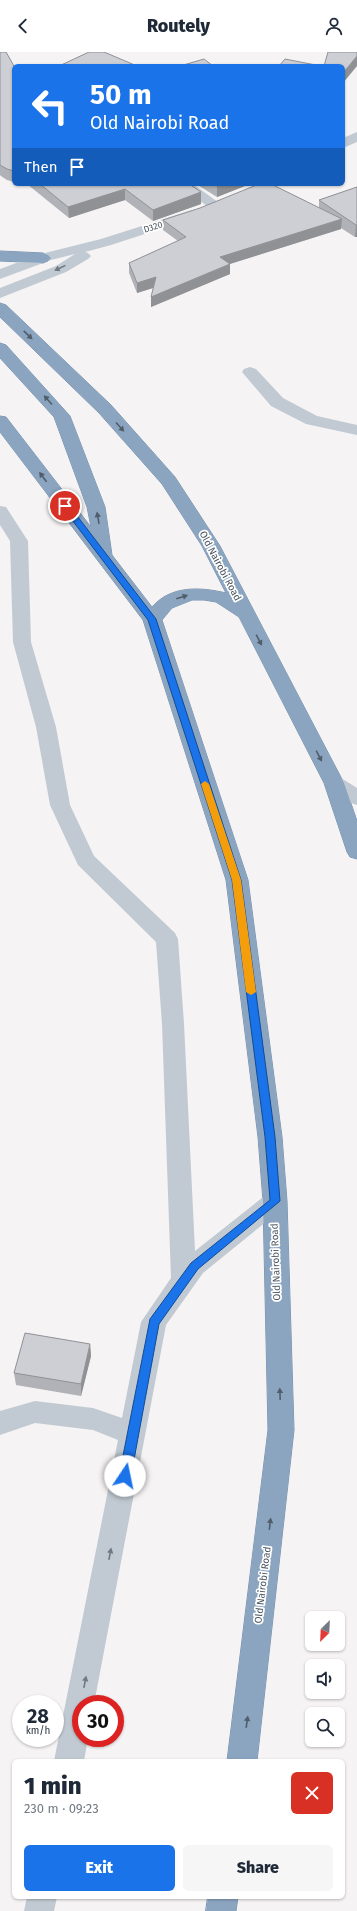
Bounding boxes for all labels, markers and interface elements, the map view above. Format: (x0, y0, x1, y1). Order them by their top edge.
icon: back (12, 15, 34, 37)
text: Routely (147, 15, 210, 37)
icon: person (323, 15, 345, 37)
text: 50 m (90, 78, 152, 111)
icon: left (24, 80, 76, 132)
text: Old Nairobi Road (90, 112, 229, 134)
icon: arrive (66, 156, 88, 178)
text: Then (24, 158, 58, 176)
street label: D320 (142, 219, 164, 235)
one-way arrow (55, 265, 66, 272)
one-way arrow (23, 331, 33, 340)
one-way arrow (43, 395, 52, 405)
one-way arrow (116, 422, 125, 432)
one-way arrow (39, 471, 48, 482)
pin (48, 489, 82, 523)
icon: arrive (54, 495, 76, 517)
one-way arrow (95, 512, 101, 524)
street label: Old Nairobi Road (197, 529, 243, 603)
one-way arrow (177, 593, 189, 599)
one-way arrow (256, 634, 262, 646)
one-way arrow (316, 750, 323, 761)
street label: Old Nairobi Road (269, 1223, 283, 1301)
one-way arrow (277, 1387, 283, 1400)
position arrow (104, 1455, 146, 1497)
one-way arrow (267, 1518, 274, 1530)
street label: Old Nairobi Road (252, 1546, 274, 1624)
one-way arrow (107, 1548, 113, 1560)
north arrow (305, 1611, 345, 1651)
map controls (305, 1611, 345, 1747)
button: sound (305, 1659, 345, 1699)
one-way arrow (82, 1675, 88, 1688)
speed limit sign: 30 (72, 1695, 124, 1747)
text: 28 (27, 1704, 49, 1728)
button: search (305, 1707, 345, 1747)
one-way arrow (244, 1716, 250, 1728)
text: km/h (26, 1725, 50, 1737)
text: 1 min (24, 1772, 82, 1800)
button: close (291, 1772, 333, 1814)
text: 230 m · 09:23 (24, 1801, 99, 1816)
button: Exit (24, 1845, 175, 1891)
button: Share (183, 1845, 333, 1891)

